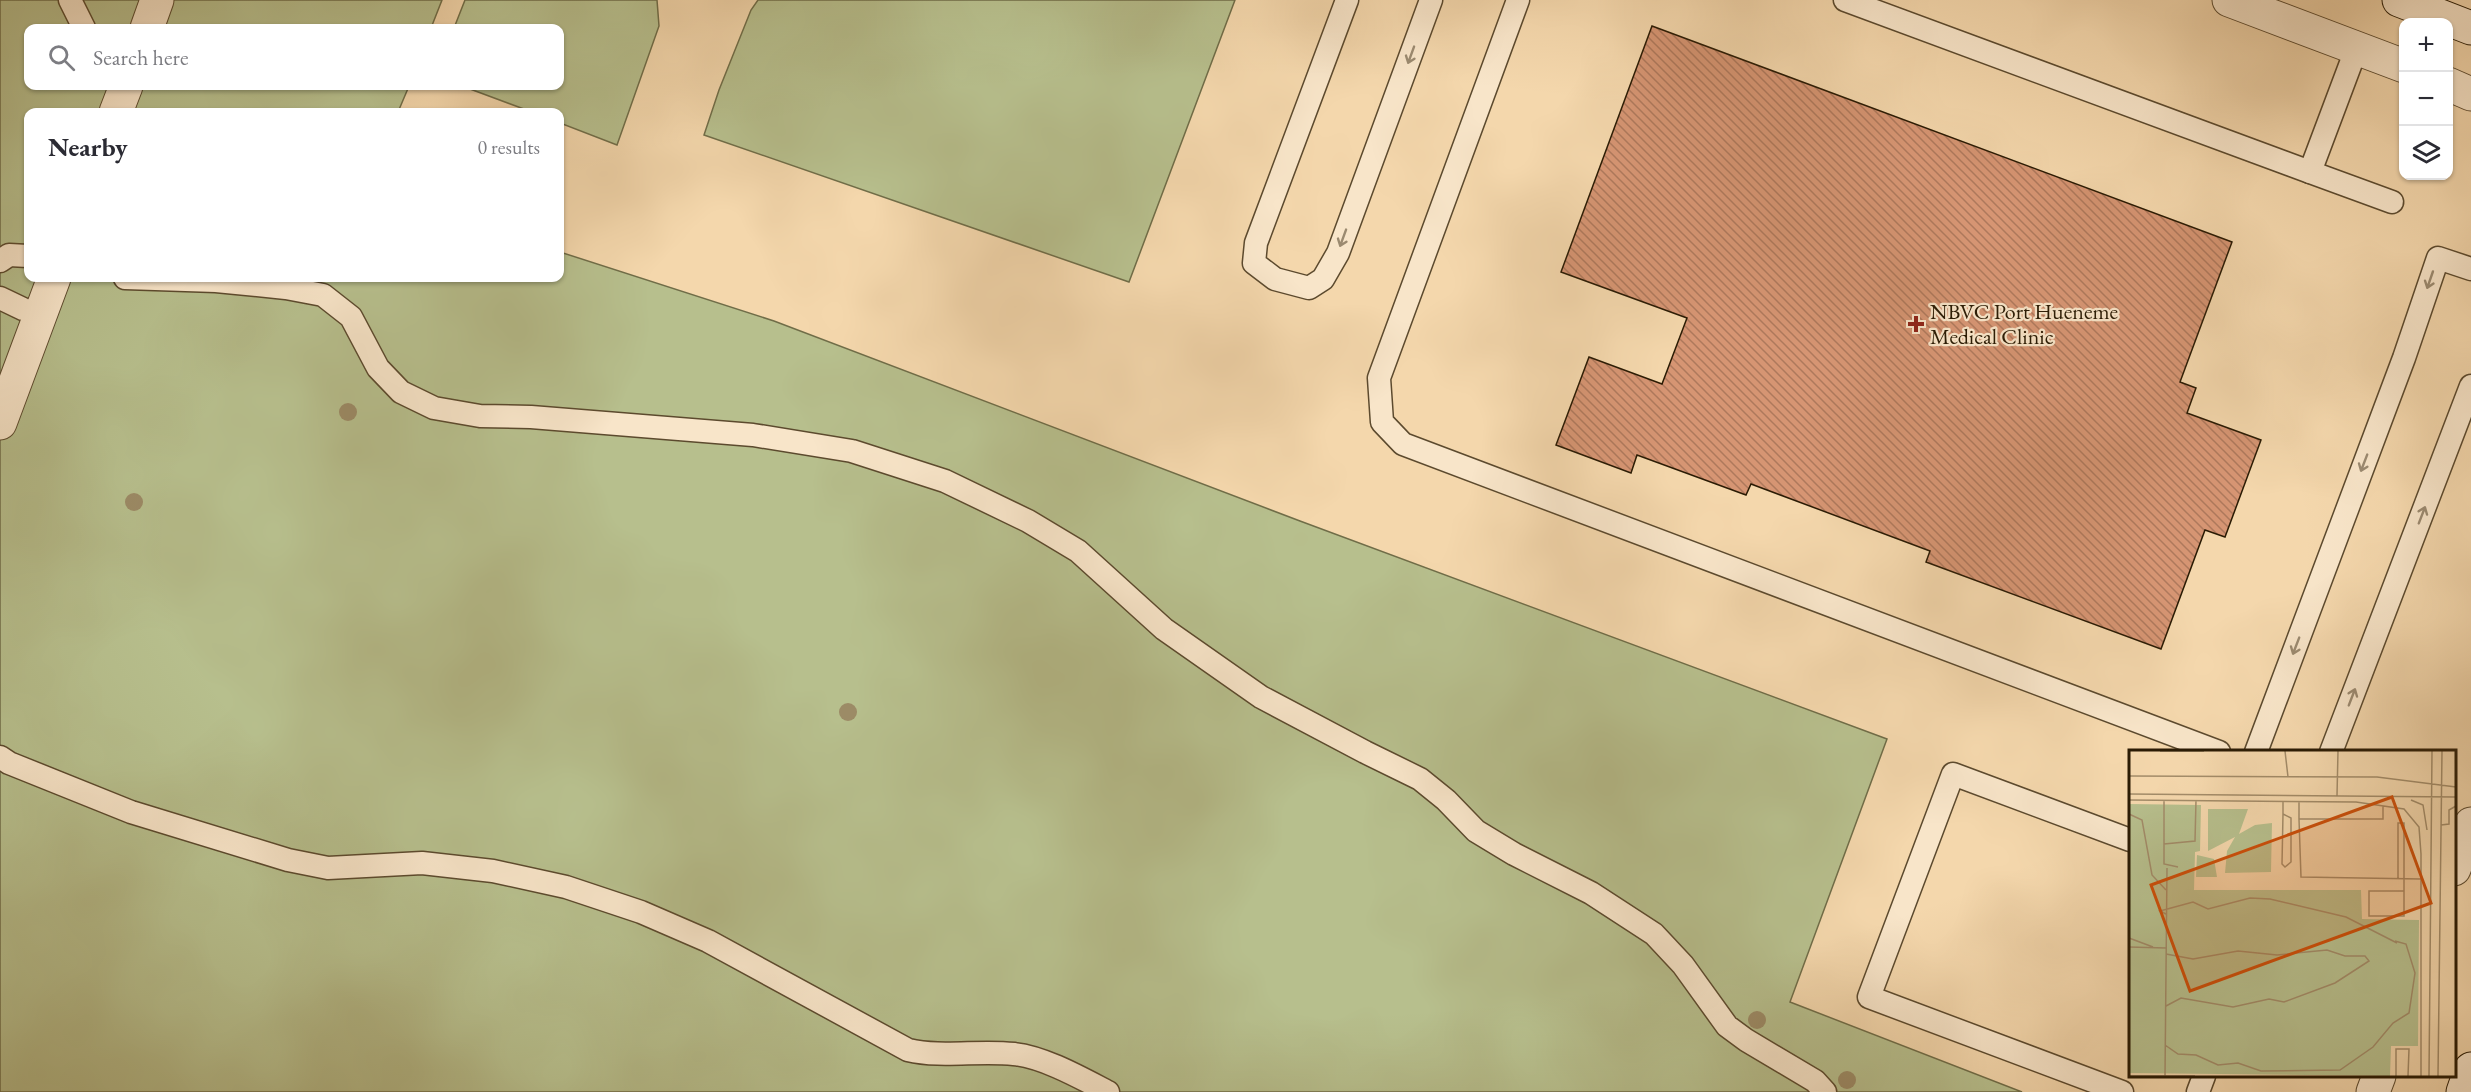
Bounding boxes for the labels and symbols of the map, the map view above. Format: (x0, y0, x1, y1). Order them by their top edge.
one-way arrow (1405, 45, 1416, 64)
one-way arrow (1337, 228, 1348, 247)
one-way arrow (2424, 270, 2435, 289)
place label: NBVC Port Hueneme Medical Clinic (1930, 297, 2119, 351)
marker: NBVC Port Hueneme Medical Clinic (1907, 315, 1925, 333)
one-way arrow (2358, 453, 2369, 472)
one-way arrow (2417, 506, 2428, 525)
one-way arrow (2290, 636, 2301, 655)
one-way arrow (2347, 688, 2358, 707)
inset map (2129, 750, 2456, 1077)

